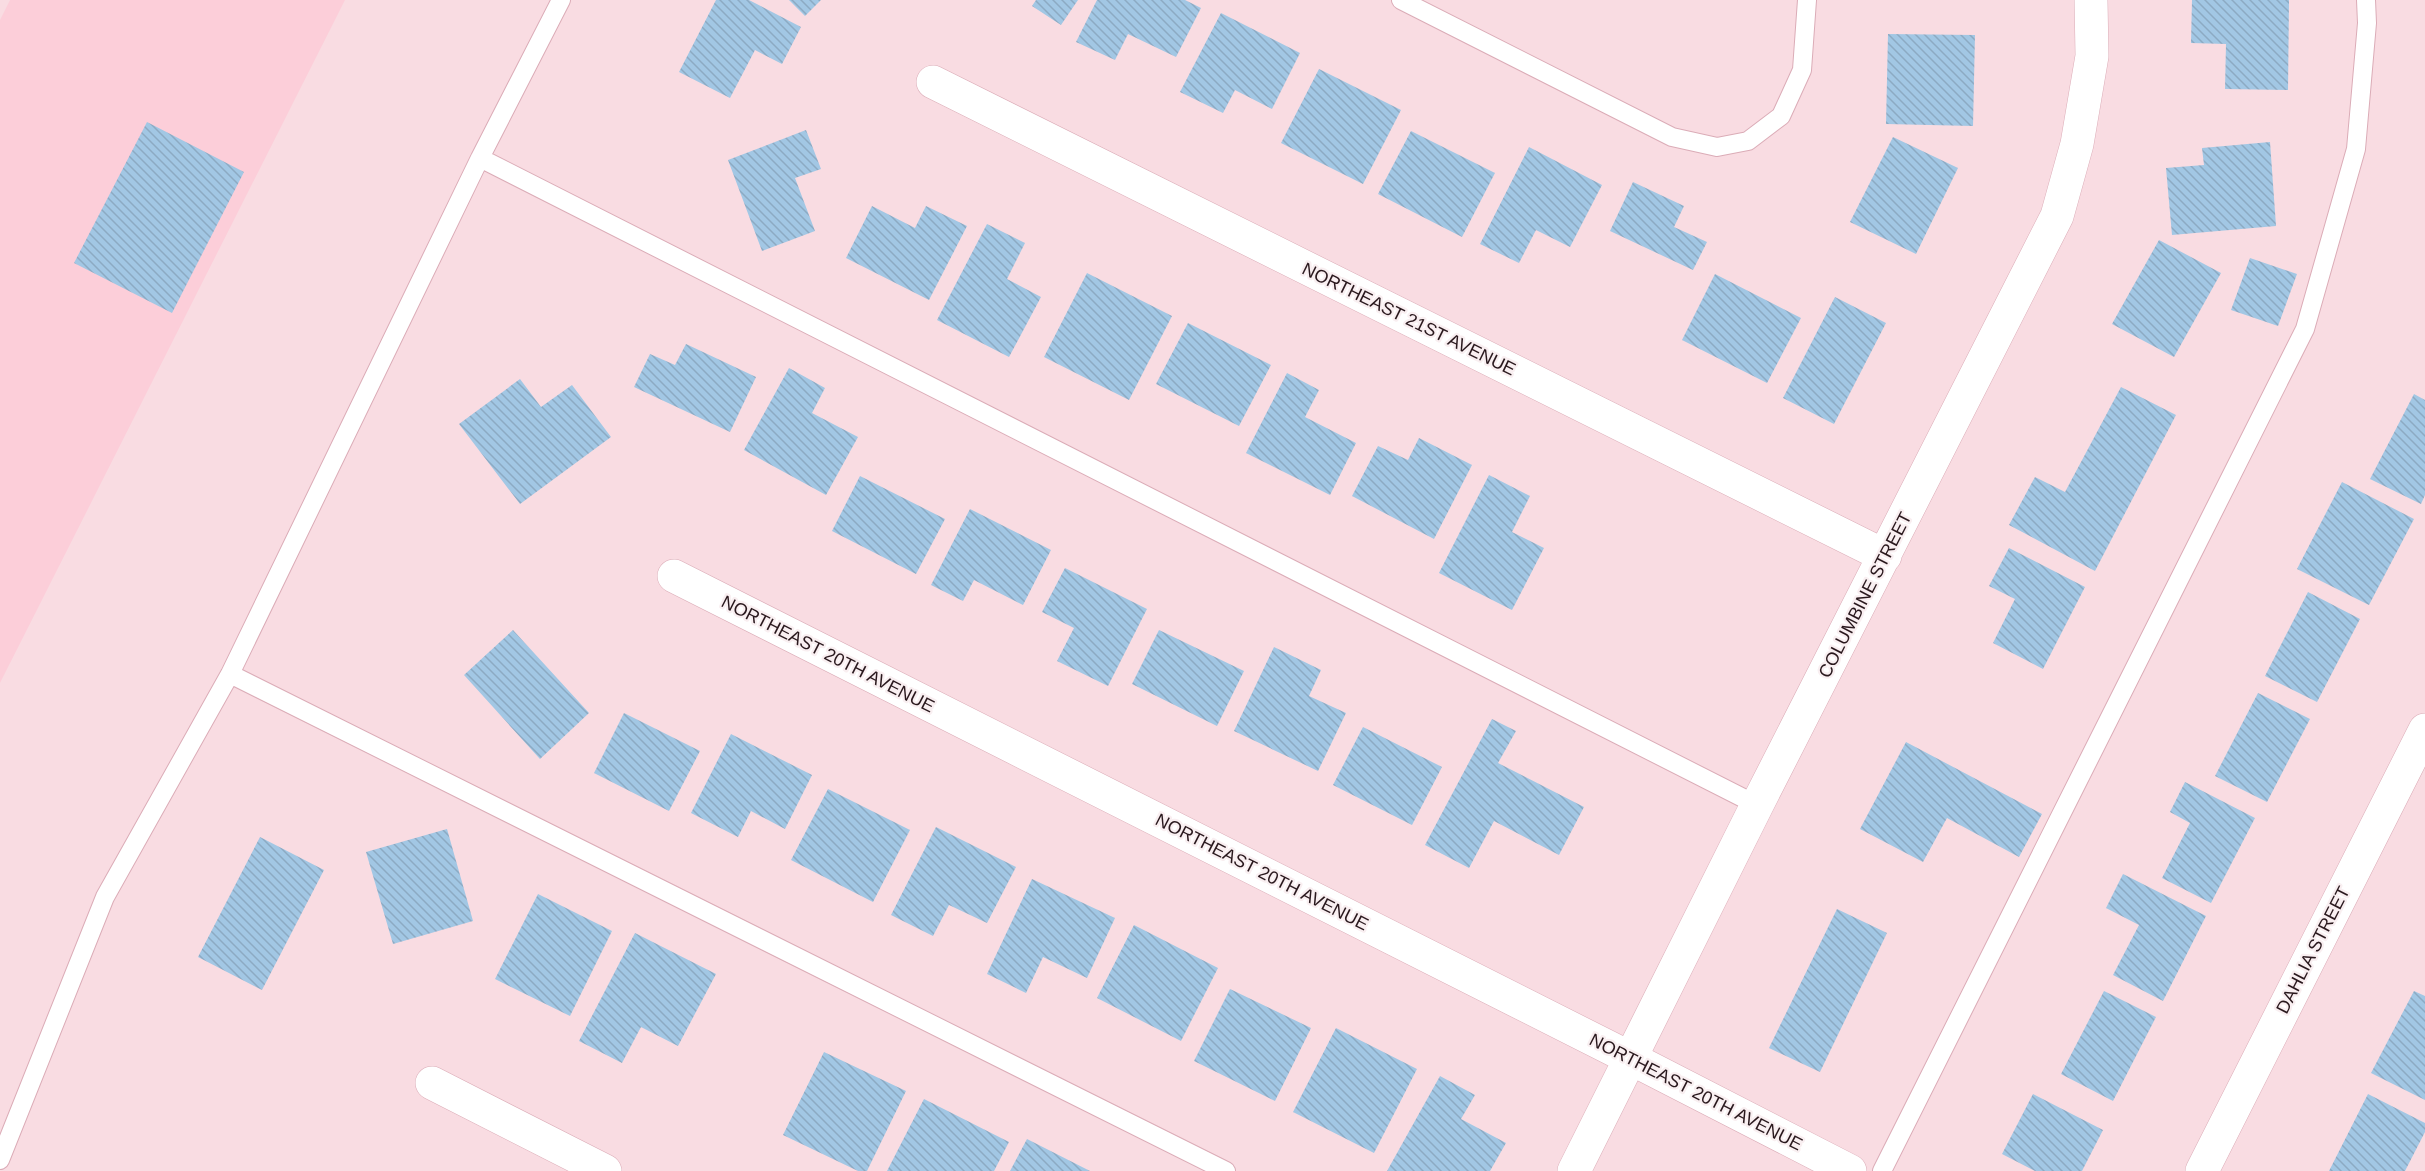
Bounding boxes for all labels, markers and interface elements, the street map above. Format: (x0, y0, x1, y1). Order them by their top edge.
street label: NORTHEAST 21ST AVENUE (1299, 259, 1519, 379)
street label: COLUMBINE STREET (1815, 509, 1915, 681)
street label: NORTHEAST 20TH AVENUE (718, 592, 938, 716)
street label: NORTHEAST 20TH AVENUE (1152, 810, 1372, 934)
street label: DAHLIA STREET (2272, 883, 2354, 1017)
street label: NORTHEAST 20TH AVENUE (1586, 1030, 1806, 1154)

